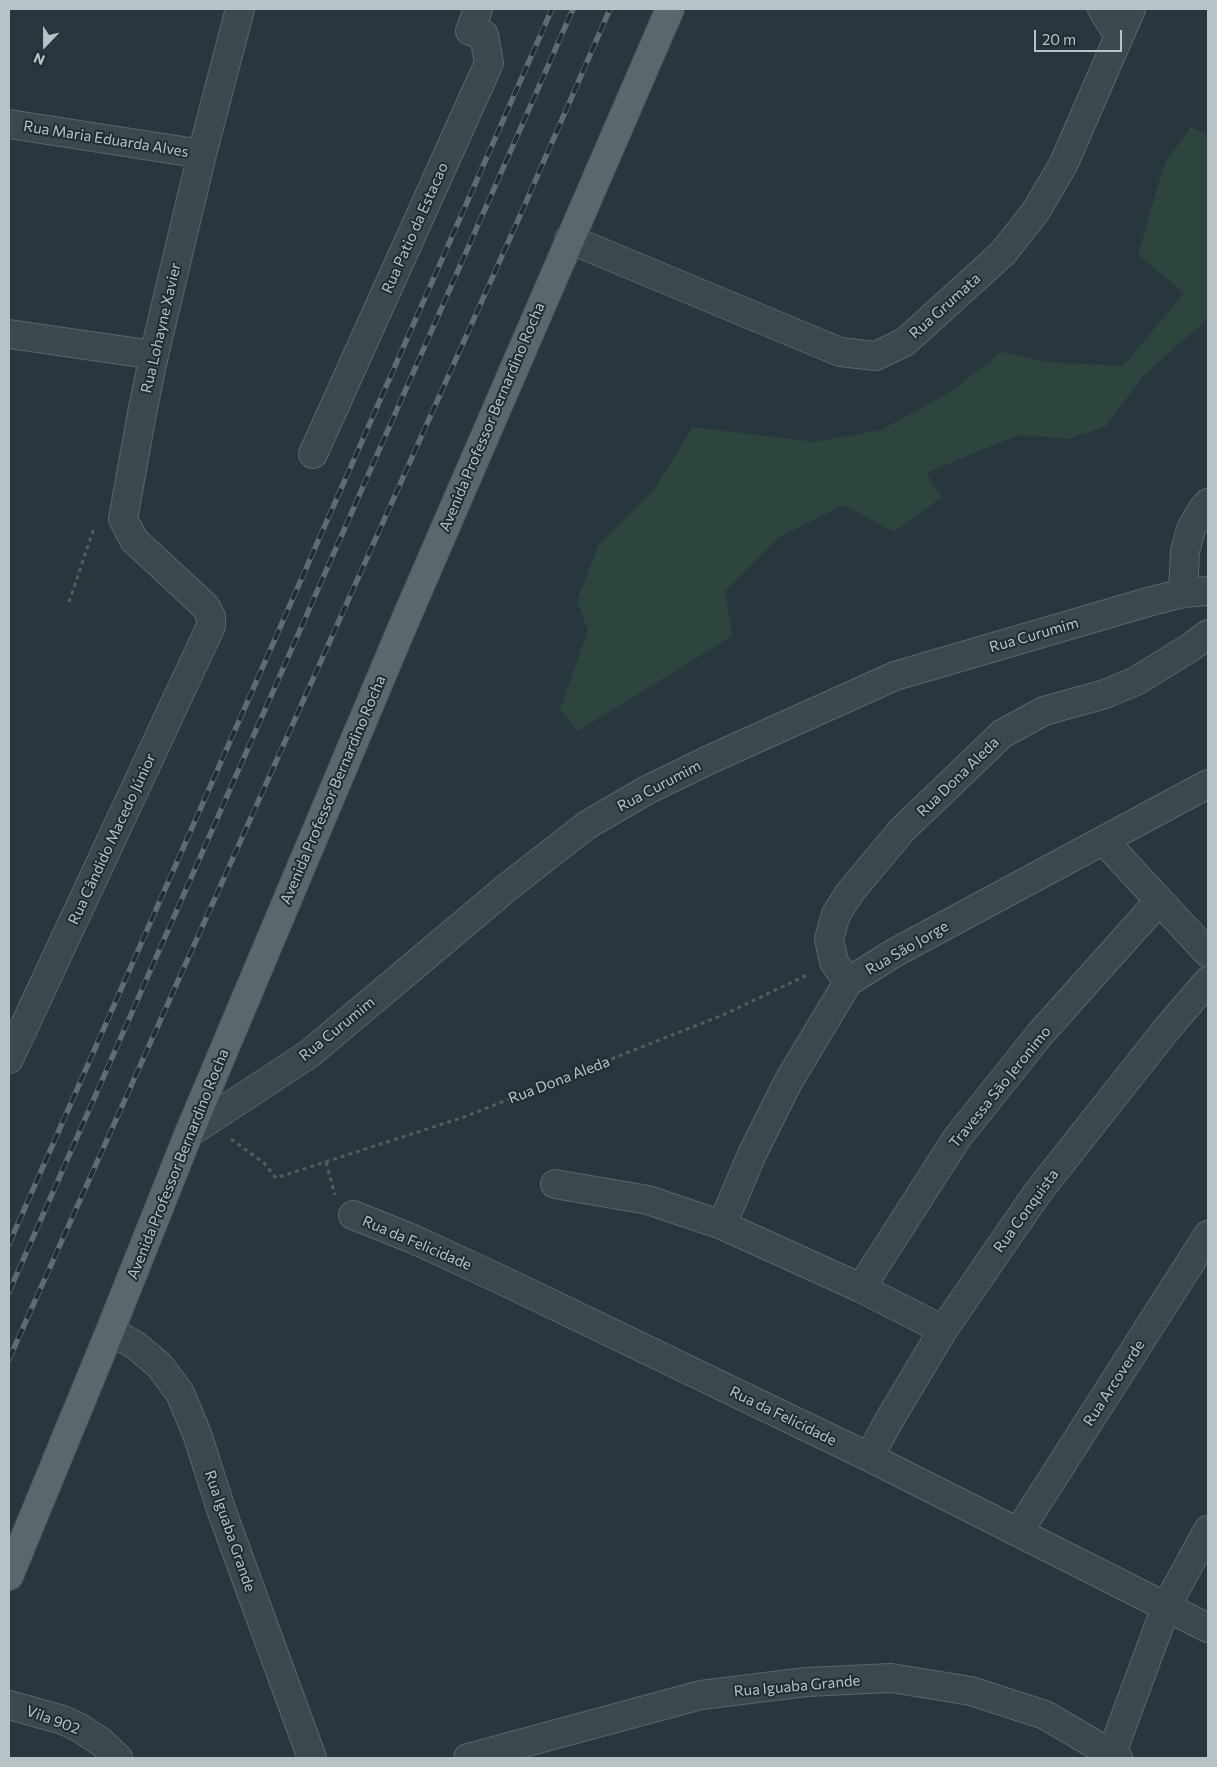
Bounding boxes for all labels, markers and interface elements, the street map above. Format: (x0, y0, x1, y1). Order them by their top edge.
north arrow (20, 20, 70, 70)
scale bar (1037, 20, 1124, 52)
text: 20 m (1042, 30, 1076, 48)
text: N (31, 50, 47, 69)
street label: Rua Maria Eduarda Alves (22, 117, 190, 161)
street label: Rua Patio da Estacao (378, 160, 452, 296)
street label: Rua Lohayne Xavier (137, 261, 185, 395)
street label: Rua Grumata (906, 269, 984, 343)
street label: Avenida Professor Bernardino Rocha (435, 300, 549, 534)
street label: Rua Curumim (987, 614, 1081, 656)
street label: Avenida Professor Bernardino Rocha (276, 673, 390, 907)
street label: Rua Dona Aleda (913, 733, 1003, 821)
street label: Rua Cândido Macedo Júnior (64, 751, 160, 927)
street label: Rua Curumim (614, 756, 704, 816)
street label: Rua São Jorge (862, 917, 952, 979)
street label: Rua Curumim (296, 993, 378, 1065)
street label: Travessa Sāo Jeronimo (945, 1022, 1055, 1152)
street label: Avenida Professor Bernardino Rocha (123, 1046, 233, 1282)
street label: Rua Dona Aleda (506, 1052, 612, 1108)
street label: Rua Conquista (990, 1166, 1062, 1256)
street label: Rua da Felicidade (360, 1212, 474, 1274)
street label: Rua Arcoverde (1080, 1337, 1148, 1429)
street label: Rua da Felicidade (727, 1382, 839, 1450)
street label: Rua Iguaba Grande (201, 1468, 259, 1594)
street label: Rua Iguaba Grande (733, 1671, 861, 1701)
street label: Vila 902 (24, 1702, 82, 1738)

